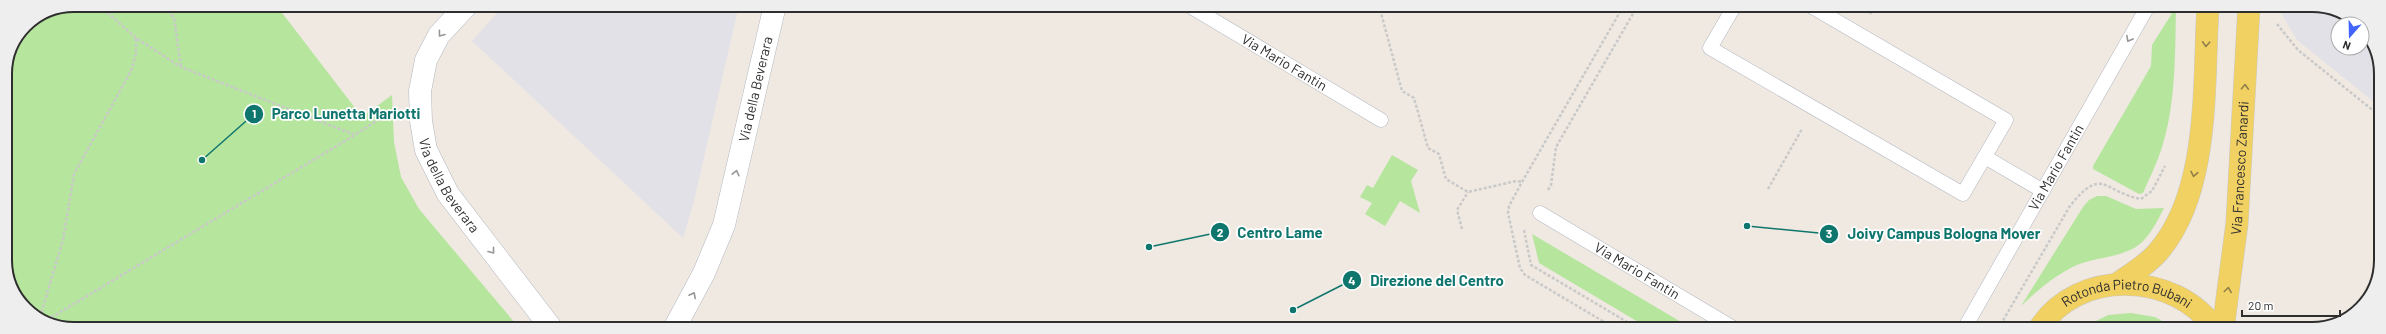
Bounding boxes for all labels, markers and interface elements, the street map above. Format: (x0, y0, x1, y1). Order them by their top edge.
north arrow (2330, 16, 2370, 56)
one-way arrow (439, 30, 446, 37)
street label: Via Mario Fantin (1239, 30, 1330, 94)
street label: Via della Beverara (735, 35, 775, 143)
one-way arrow (2126, 35, 2133, 43)
text: N (2341, 39, 2352, 53)
one-way arrow (2202, 41, 2210, 47)
one-way arrow (2241, 84, 2249, 90)
callout: Parco Lunetta Mariotti (244, 100, 429, 127)
street label: Via Francesco Zanardi (2227, 101, 2252, 236)
text: Parco Lunetta Mariotti (272, 104, 420, 122)
text: 1 (252, 106, 256, 120)
street label: Via Mario Fantin (2024, 121, 2087, 213)
street label: Via della Beverara (416, 137, 483, 236)
one-way arrow (731, 169, 739, 176)
one-way arrow (2191, 171, 2199, 177)
callout: Centro Lame (1210, 219, 1331, 246)
callout: Joivy Campus Bologna Mover (1819, 220, 2048, 247)
text: Centro Lame (1237, 223, 1323, 241)
text: Joivy Campus Bologna Mover (1847, 224, 2041, 242)
text: 2 (1217, 225, 1224, 239)
text: 3 (1826, 226, 1832, 240)
street label: Via Mario Fantin (1592, 238, 1683, 302)
one-way arrow (487, 247, 495, 254)
callout: Direzione del Centro (1342, 267, 1511, 294)
text: Direzione del Centro (1370, 271, 1504, 289)
text: 4 (1348, 273, 1356, 287)
text: Rotonda Pietro Bubani (2058, 275, 2196, 311)
one-way arrow (2223, 287, 2232, 293)
one-way arrow (688, 291, 696, 299)
scale bar (2242, 292, 2340, 318)
text: 20 m (2248, 298, 2274, 312)
street label: Rotonda Pietro Bubani (2058, 300, 2194, 316)

